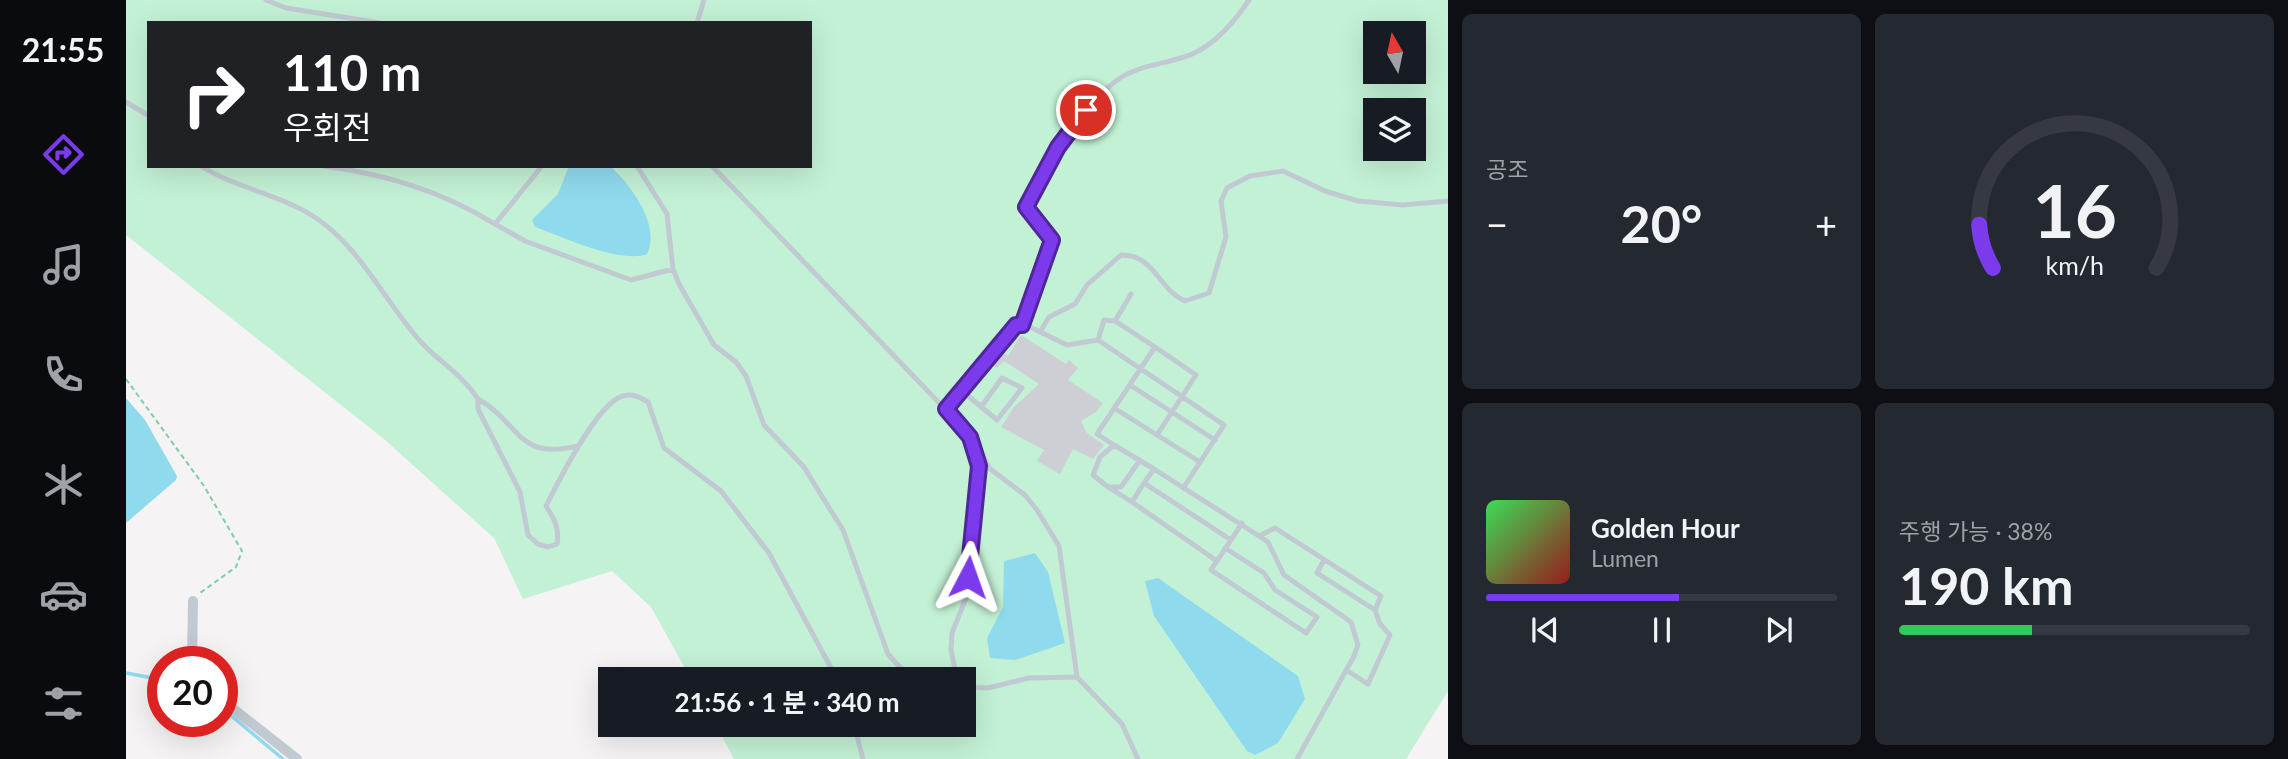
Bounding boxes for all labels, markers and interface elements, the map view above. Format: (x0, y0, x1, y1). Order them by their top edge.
north arrow (1363, 21, 1426, 84)
map controls (1363, 21, 1426, 161)
text: 21:55 (22, 30, 104, 69)
text: 110 m (283, 43, 421, 101)
icon: right (168, 49, 259, 140)
pin (1056, 80, 1116, 140)
icon: arrive (1067, 91, 1105, 129)
button: layers (1363, 98, 1426, 161)
text: 우회전 (283, 107, 371, 146)
icon: directions (39, 130, 88, 179)
text: 공조 (1486, 155, 1528, 183)
text: 16 (2032, 166, 2117, 254)
text: 20° (1621, 192, 1702, 254)
text: − (1486, 201, 1508, 247)
text: + (1815, 201, 1837, 247)
icon: music (39, 240, 88, 289)
text: km/h (2045, 249, 2104, 279)
icon: phone (39, 350, 88, 399)
icon: climate (39, 460, 88, 509)
text: Golden Hour (1591, 512, 1740, 544)
text: 주행 가능 · 38% (1899, 517, 2052, 545)
position arrow (931, 540, 1005, 614)
text: Lumen (1591, 544, 1659, 572)
text: 190 km (1899, 554, 2073, 616)
icon: car (39, 570, 88, 619)
icon: previous (1526, 611, 1564, 649)
icon: pause (1643, 611, 1681, 649)
icon: next (1760, 611, 1798, 649)
speed limit sign: 20 (147, 646, 238, 737)
icon: filters (39, 679, 88, 728)
text: 21:56 · 1 분 · 340 m (674, 686, 900, 718)

